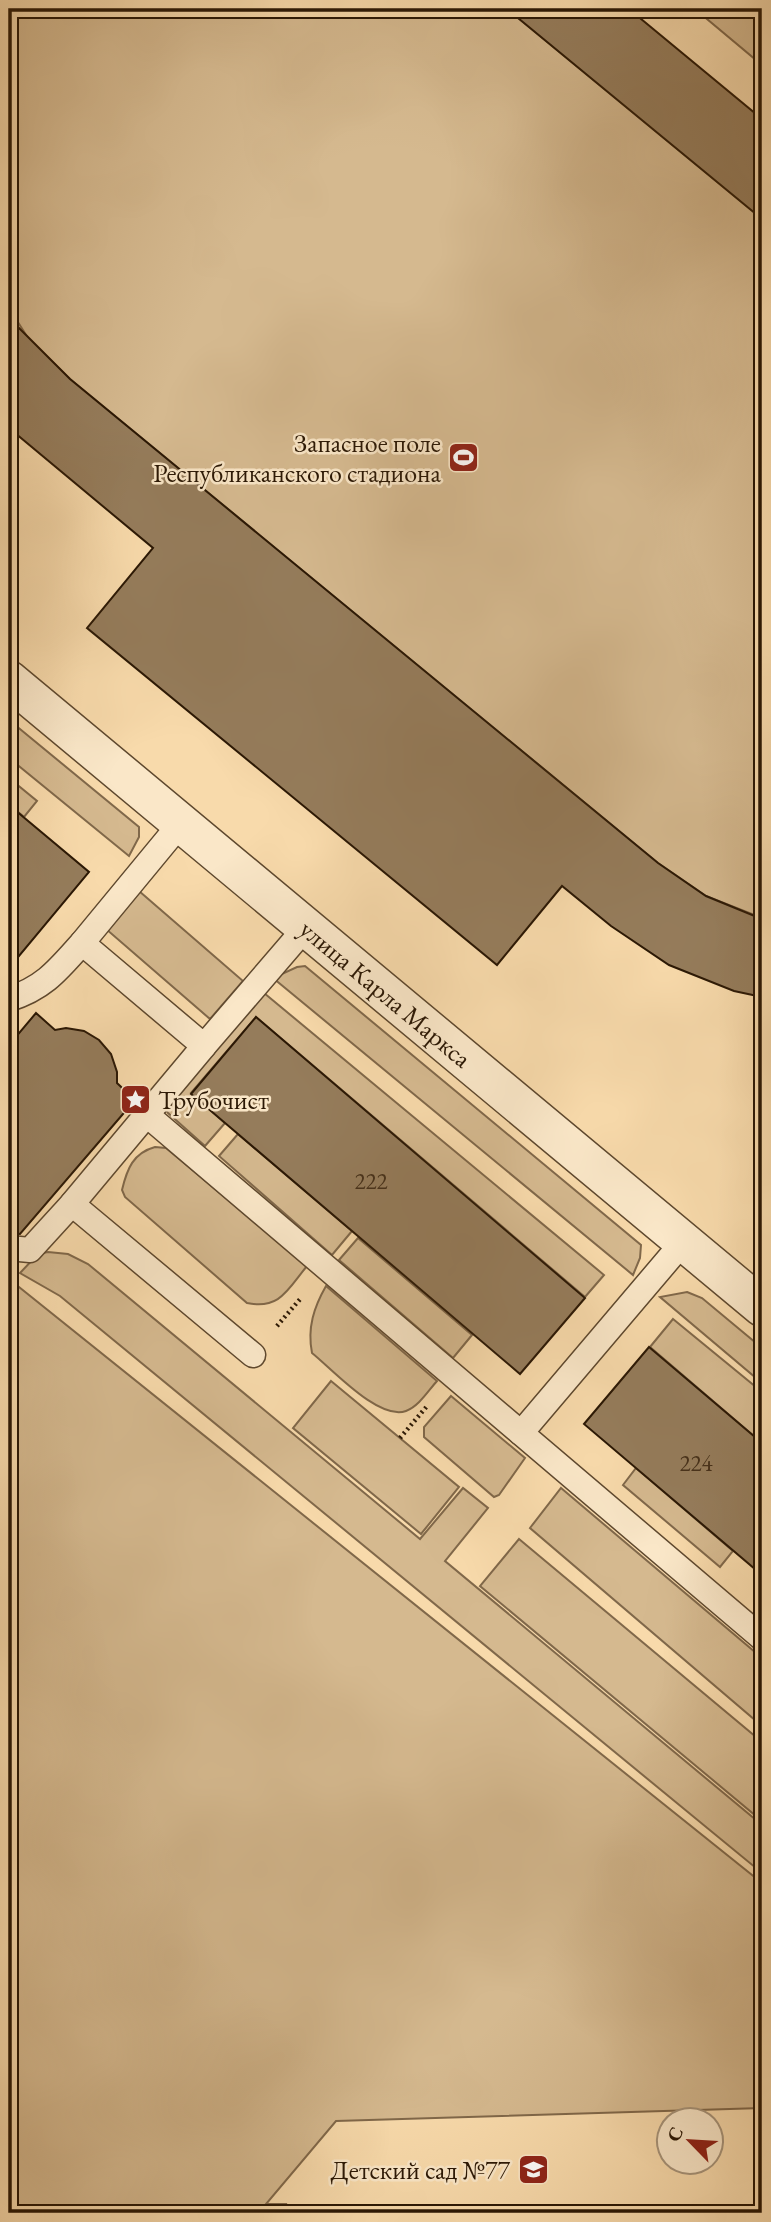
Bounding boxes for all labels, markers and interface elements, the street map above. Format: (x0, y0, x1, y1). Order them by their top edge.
place label: Запасное поле Республиканского стадиона (153, 426, 442, 490)
sports icon: Запасное поле Республиканского стадиона (447, 441, 481, 475)
street label: улица Карла Маркса (293, 912, 479, 1075)
place icon: Трубочист (118, 1083, 152, 1117)
place label: Трубочист (158, 1083, 269, 1117)
house number: 222 (354, 1166, 388, 1196)
house number: 224 (679, 1448, 714, 1478)
north arrow (656, 2106, 726, 2176)
text: С (661, 2123, 689, 2145)
place label: Детский сад №77 (330, 2153, 511, 2187)
school or university icon: Детский сад №77 (516, 2153, 550, 2187)

